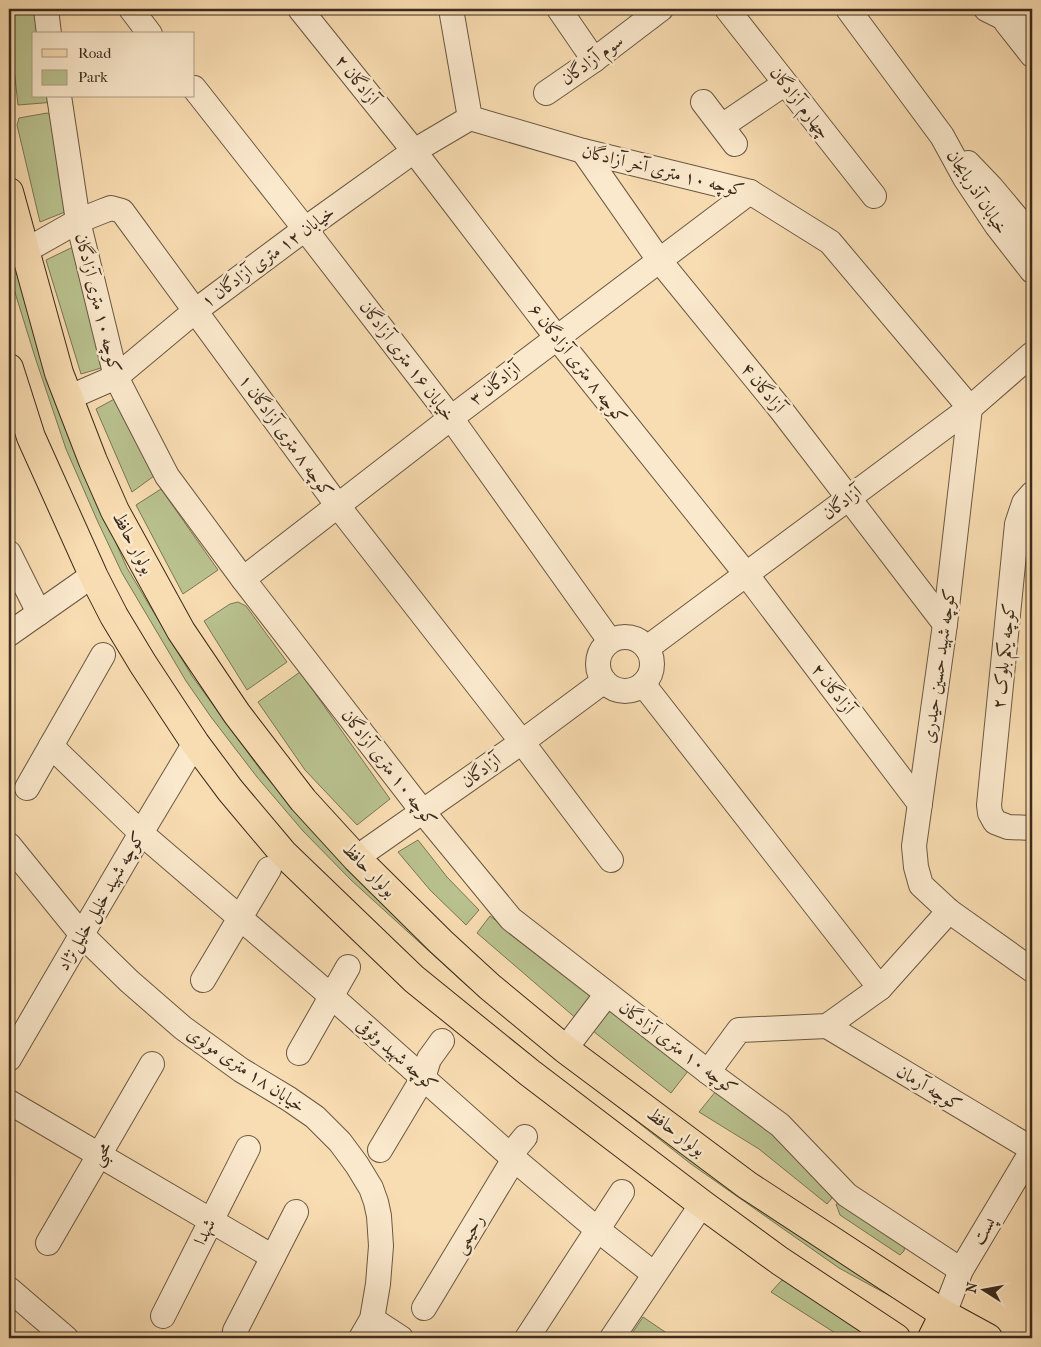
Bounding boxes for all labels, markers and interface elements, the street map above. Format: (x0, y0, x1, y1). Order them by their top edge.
street label: سوم آزادگان (556, 29, 630, 94)
legend (32, 32, 195, 98)
text: Road (78, 44, 112, 62)
street label: آزادگان ۲ (331, 50, 386, 111)
street label: چهارم آزادگان (761, 62, 836, 146)
text: Park (78, 68, 108, 86)
street label: کوچه ۱۰ متری آخر آزادگان (579, 140, 747, 203)
street label: خیابان آذربایجان (942, 146, 1012, 238)
street label: خیابان ۱۲ متری آزادگان ۱ (197, 201, 339, 312)
street label: کوچه ۱۰ متری آزادگان (69, 231, 126, 375)
street label: خیابان ۱۶ متری آزادگان (355, 296, 460, 425)
street label: کوچه ۸ متری آزادگان ۶ (523, 299, 632, 430)
street label: آزادگان ۳ (465, 356, 526, 410)
street label: آزادگان ۴ (737, 358, 792, 419)
street label: کوچه ۸ متری آزادگان ۱ (233, 370, 338, 503)
street label: آزادگان (818, 480, 868, 524)
street label: بولوار حافظ (108, 508, 158, 578)
street label: کوچه شهید حسین حیدری (918, 587, 962, 745)
street label: کوچه یکم بلوک ۲ (988, 602, 1026, 711)
street label: آزادگان ۲ (807, 659, 861, 720)
street label: کوچه ۱۰ متری آزادگان (335, 705, 442, 832)
street label: آزادگان (457, 748, 507, 792)
street label: کوچه شهید خلیل خلیل‌نژاد (53, 828, 151, 975)
street label: بولوار حافظ (338, 838, 400, 902)
street label: کوچه ۱۰ متری آزادگان (613, 996, 742, 1101)
street label: کوچه شهید وثوقی (351, 1014, 442, 1097)
street label: خیابان ۱۸ متری مولوی (183, 1023, 309, 1117)
street label: کوچه آرمان (892, 1060, 965, 1117)
street label: بولوار حافظ (643, 1103, 709, 1161)
street label: محبی (86, 1138, 120, 1172)
street label: رحیمی (449, 1210, 490, 1258)
street label: پست (968, 1212, 1002, 1249)
street label: شهدا (190, 1215, 221, 1249)
north arrow (958, 1264, 1008, 1314)
text: N (962, 1280, 981, 1294)

